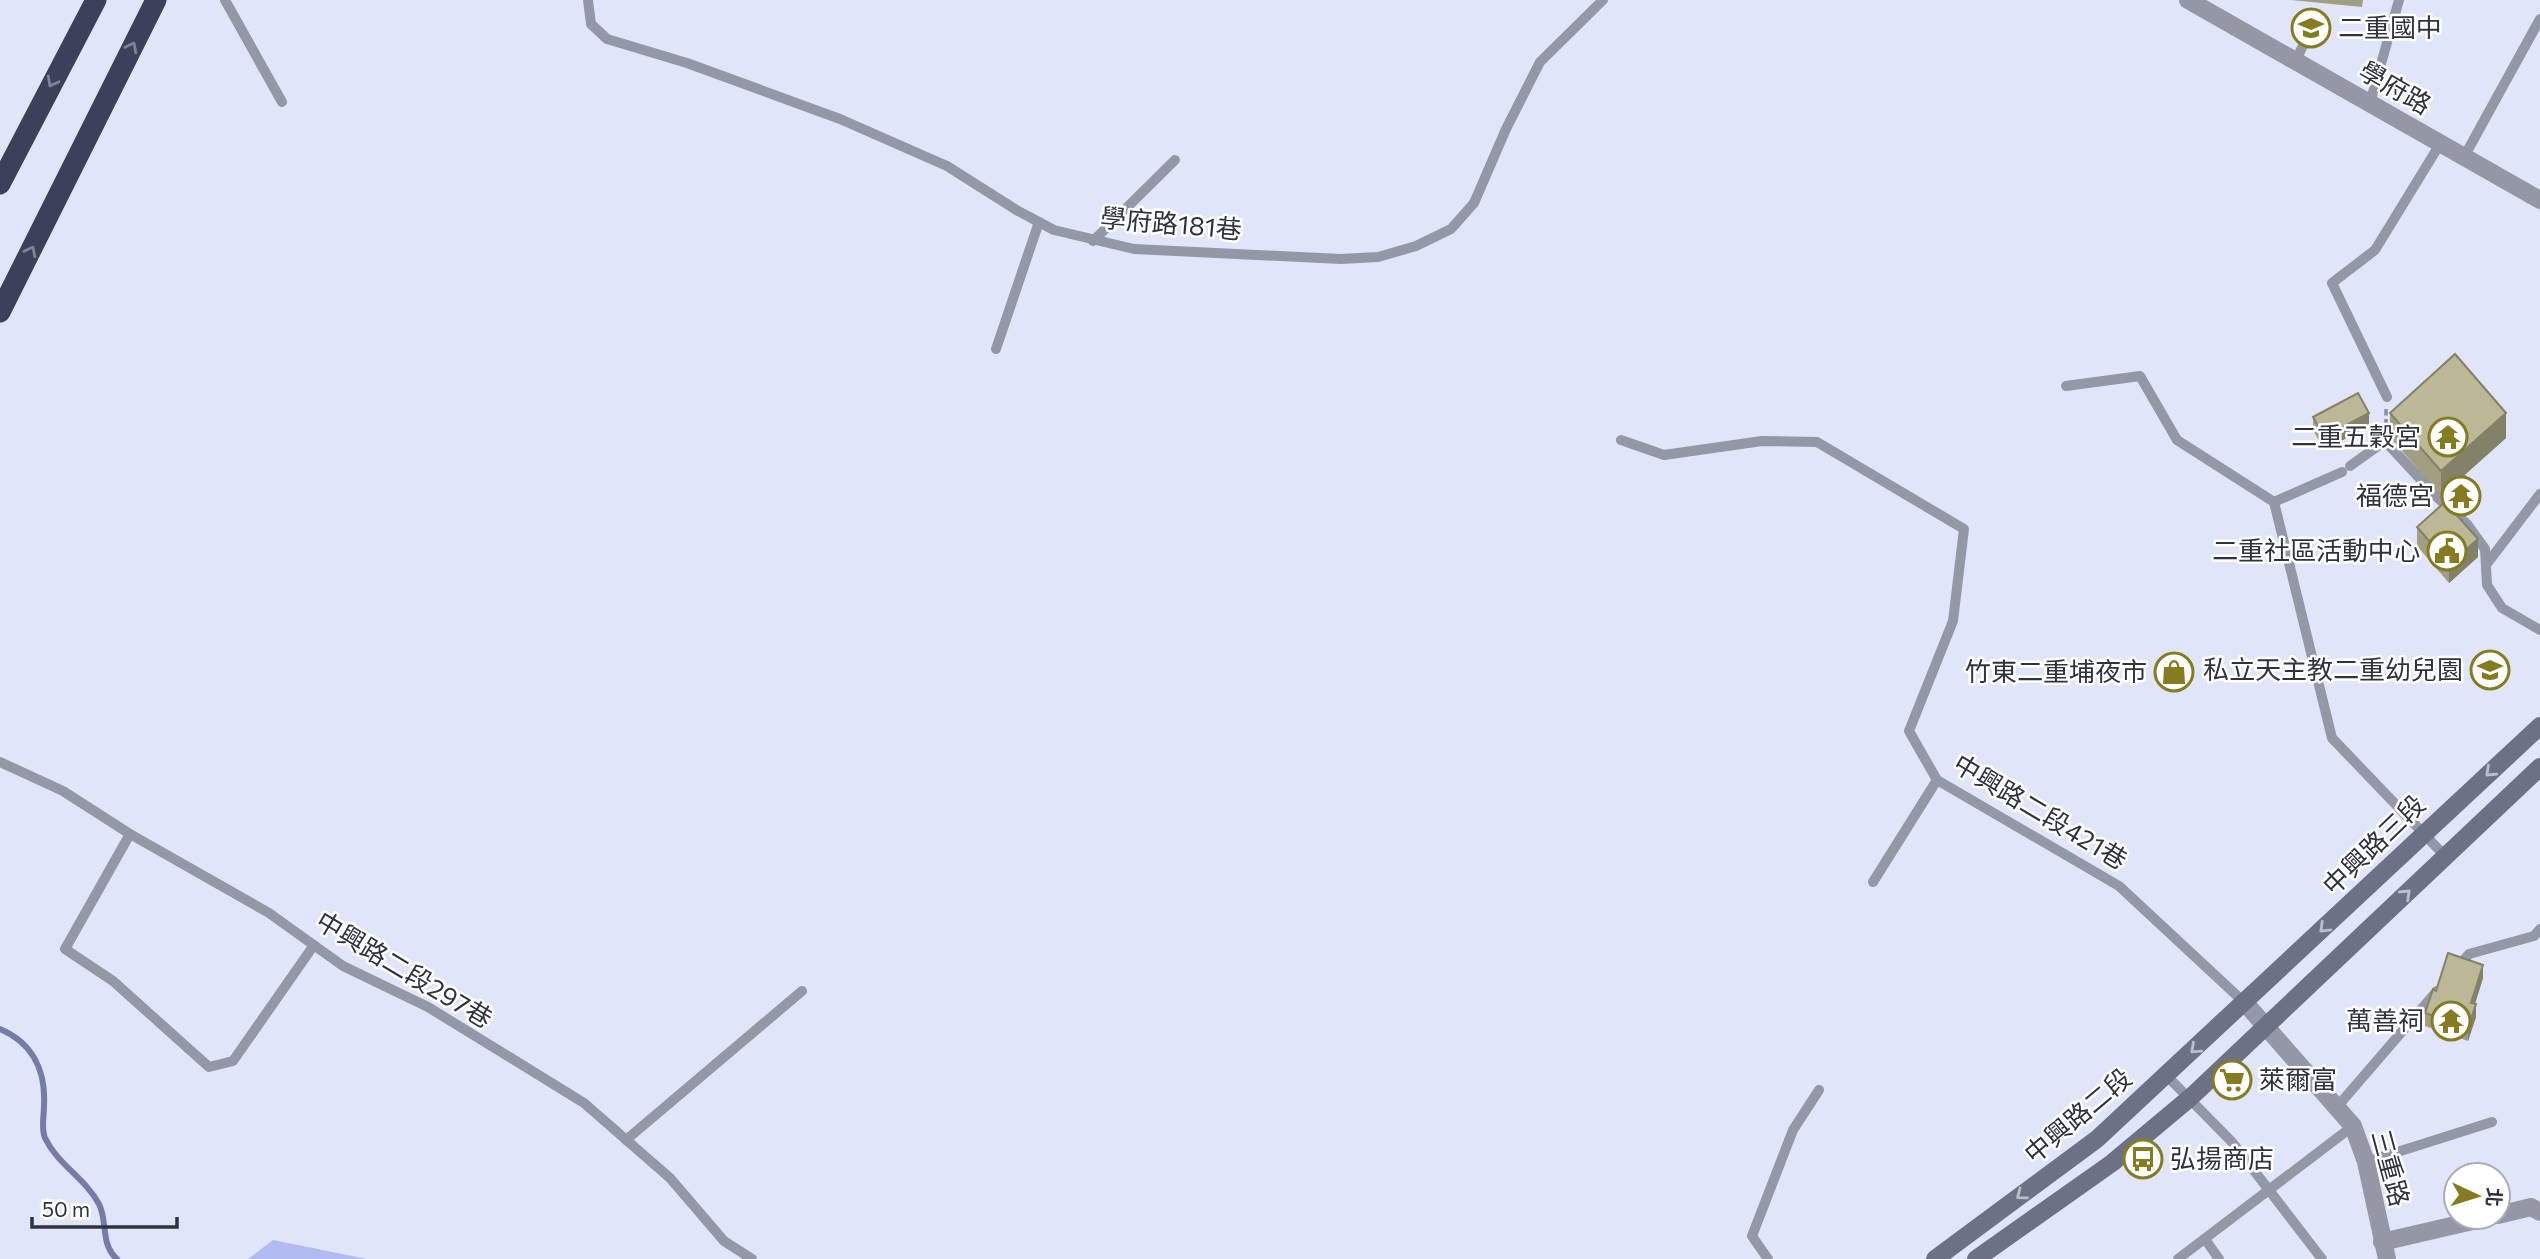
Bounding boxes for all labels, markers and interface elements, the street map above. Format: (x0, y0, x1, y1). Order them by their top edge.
school or university icon: 二重國中 (2290, 7, 2332, 49)
place label: 二重國中 (2338, 11, 2442, 42)
one-way arrow (124, 42, 138, 54)
street label: 學府路 (2354, 54, 2437, 120)
one-way arrow (47, 75, 61, 87)
street label: 學府路181巷 (1099, 201, 1243, 244)
one-way arrow (22, 246, 36, 258)
temple icon: 二重五穀宮 (2427, 416, 2469, 458)
place label: 二重五穀宮 (2291, 420, 2421, 451)
temple icon: 福德宮 (2440, 475, 2482, 517)
place label: 福德宮 (2356, 479, 2434, 510)
public building icon: 二重社區活動中心 (2426, 530, 2468, 572)
place label: 二重社區活動中心 (2212, 534, 2420, 565)
school or university icon: 私立天主教二重幼兒園 (2469, 649, 2511, 691)
shop icon: 竹東二重埔夜市 (2153, 651, 2195, 693)
place label: 私立天主教二重幼兒園 (2203, 653, 2463, 684)
place label: 竹東二重埔夜市 (1965, 655, 2147, 686)
street label: 中興路二段421巷 (1948, 747, 2133, 875)
one-way arrow (2485, 764, 2498, 776)
street label: 中興路三段 (2315, 788, 2430, 900)
one-way arrow (2397, 890, 2410, 903)
street label: 中興路二段297巷 (311, 904, 498, 1033)
one-way arrow (2319, 920, 2332, 933)
temple icon: 萬善祠 (2430, 1000, 2472, 1042)
place label: 萬善祠 (2346, 1004, 2424, 1035)
one-way arrow (2190, 1041, 2203, 1054)
supermarket icon: 萊爾富 (2211, 1059, 2253, 1101)
street label: 中興路二段 (2017, 1061, 2137, 1169)
place label: 萊爾富 (2259, 1063, 2337, 1094)
street label: 三重路 (2366, 1126, 2417, 1209)
bus stop icon: 弘揚商店 (2122, 1138, 2164, 1180)
place label: 弘揚商店 (2170, 1142, 2274, 1173)
north arrow (2442, 1161, 2512, 1231)
scale bar (32, 1186, 177, 1230)
one-way arrow (2016, 1187, 2029, 1200)
text: 北 (2482, 1187, 2507, 1208)
text: 50 m (42, 1196, 90, 1221)

